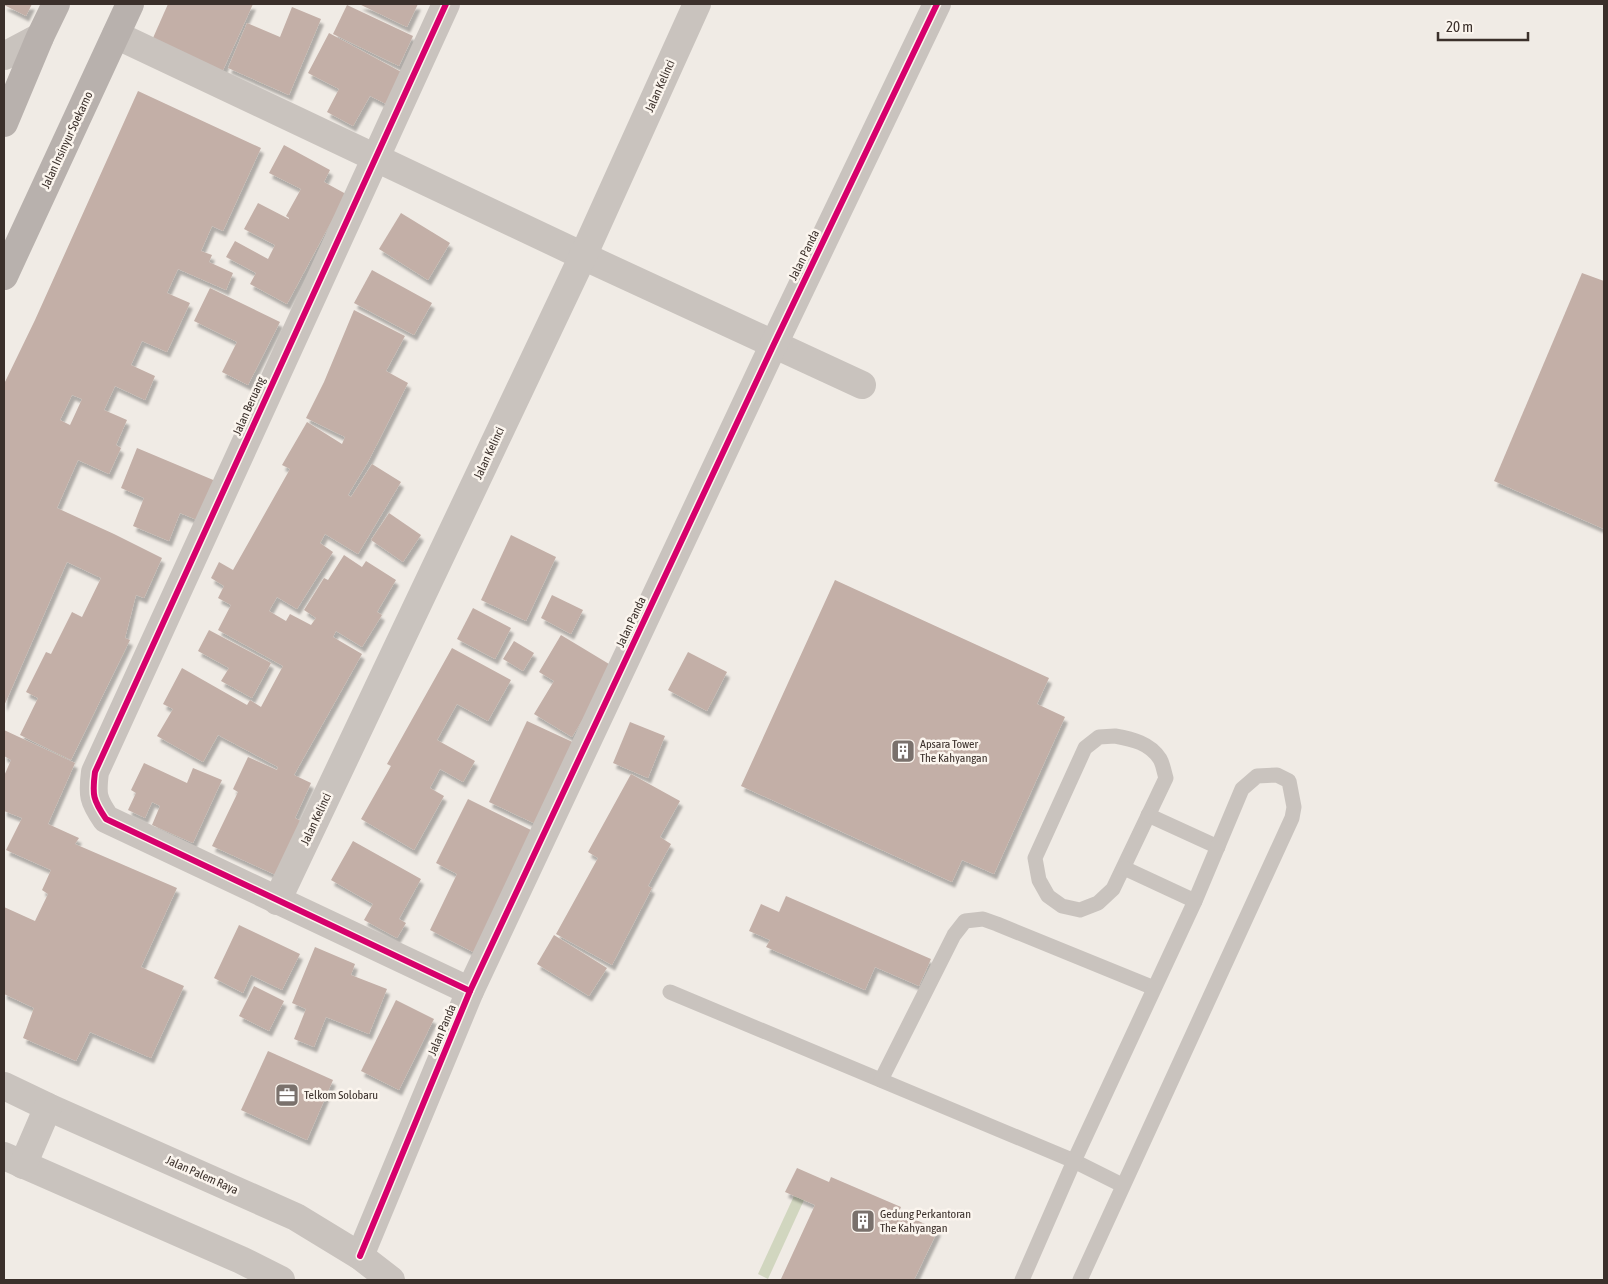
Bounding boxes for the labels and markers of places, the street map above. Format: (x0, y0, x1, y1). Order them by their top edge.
place label: Apsara Tower The Kahyangan (920, 737, 988, 765)
building icon: Apsara Tower The Kahyangan (890, 738, 916, 764)
office icon: Telkom Solobaru (274, 1082, 300, 1108)
place label: Telkom Solobaru (304, 1088, 378, 1102)
place label: Gedung Perkantoran The Kahyangan (880, 1207, 971, 1235)
building icon: Gedung Perkantoran The Kahyangan (850, 1208, 876, 1234)

